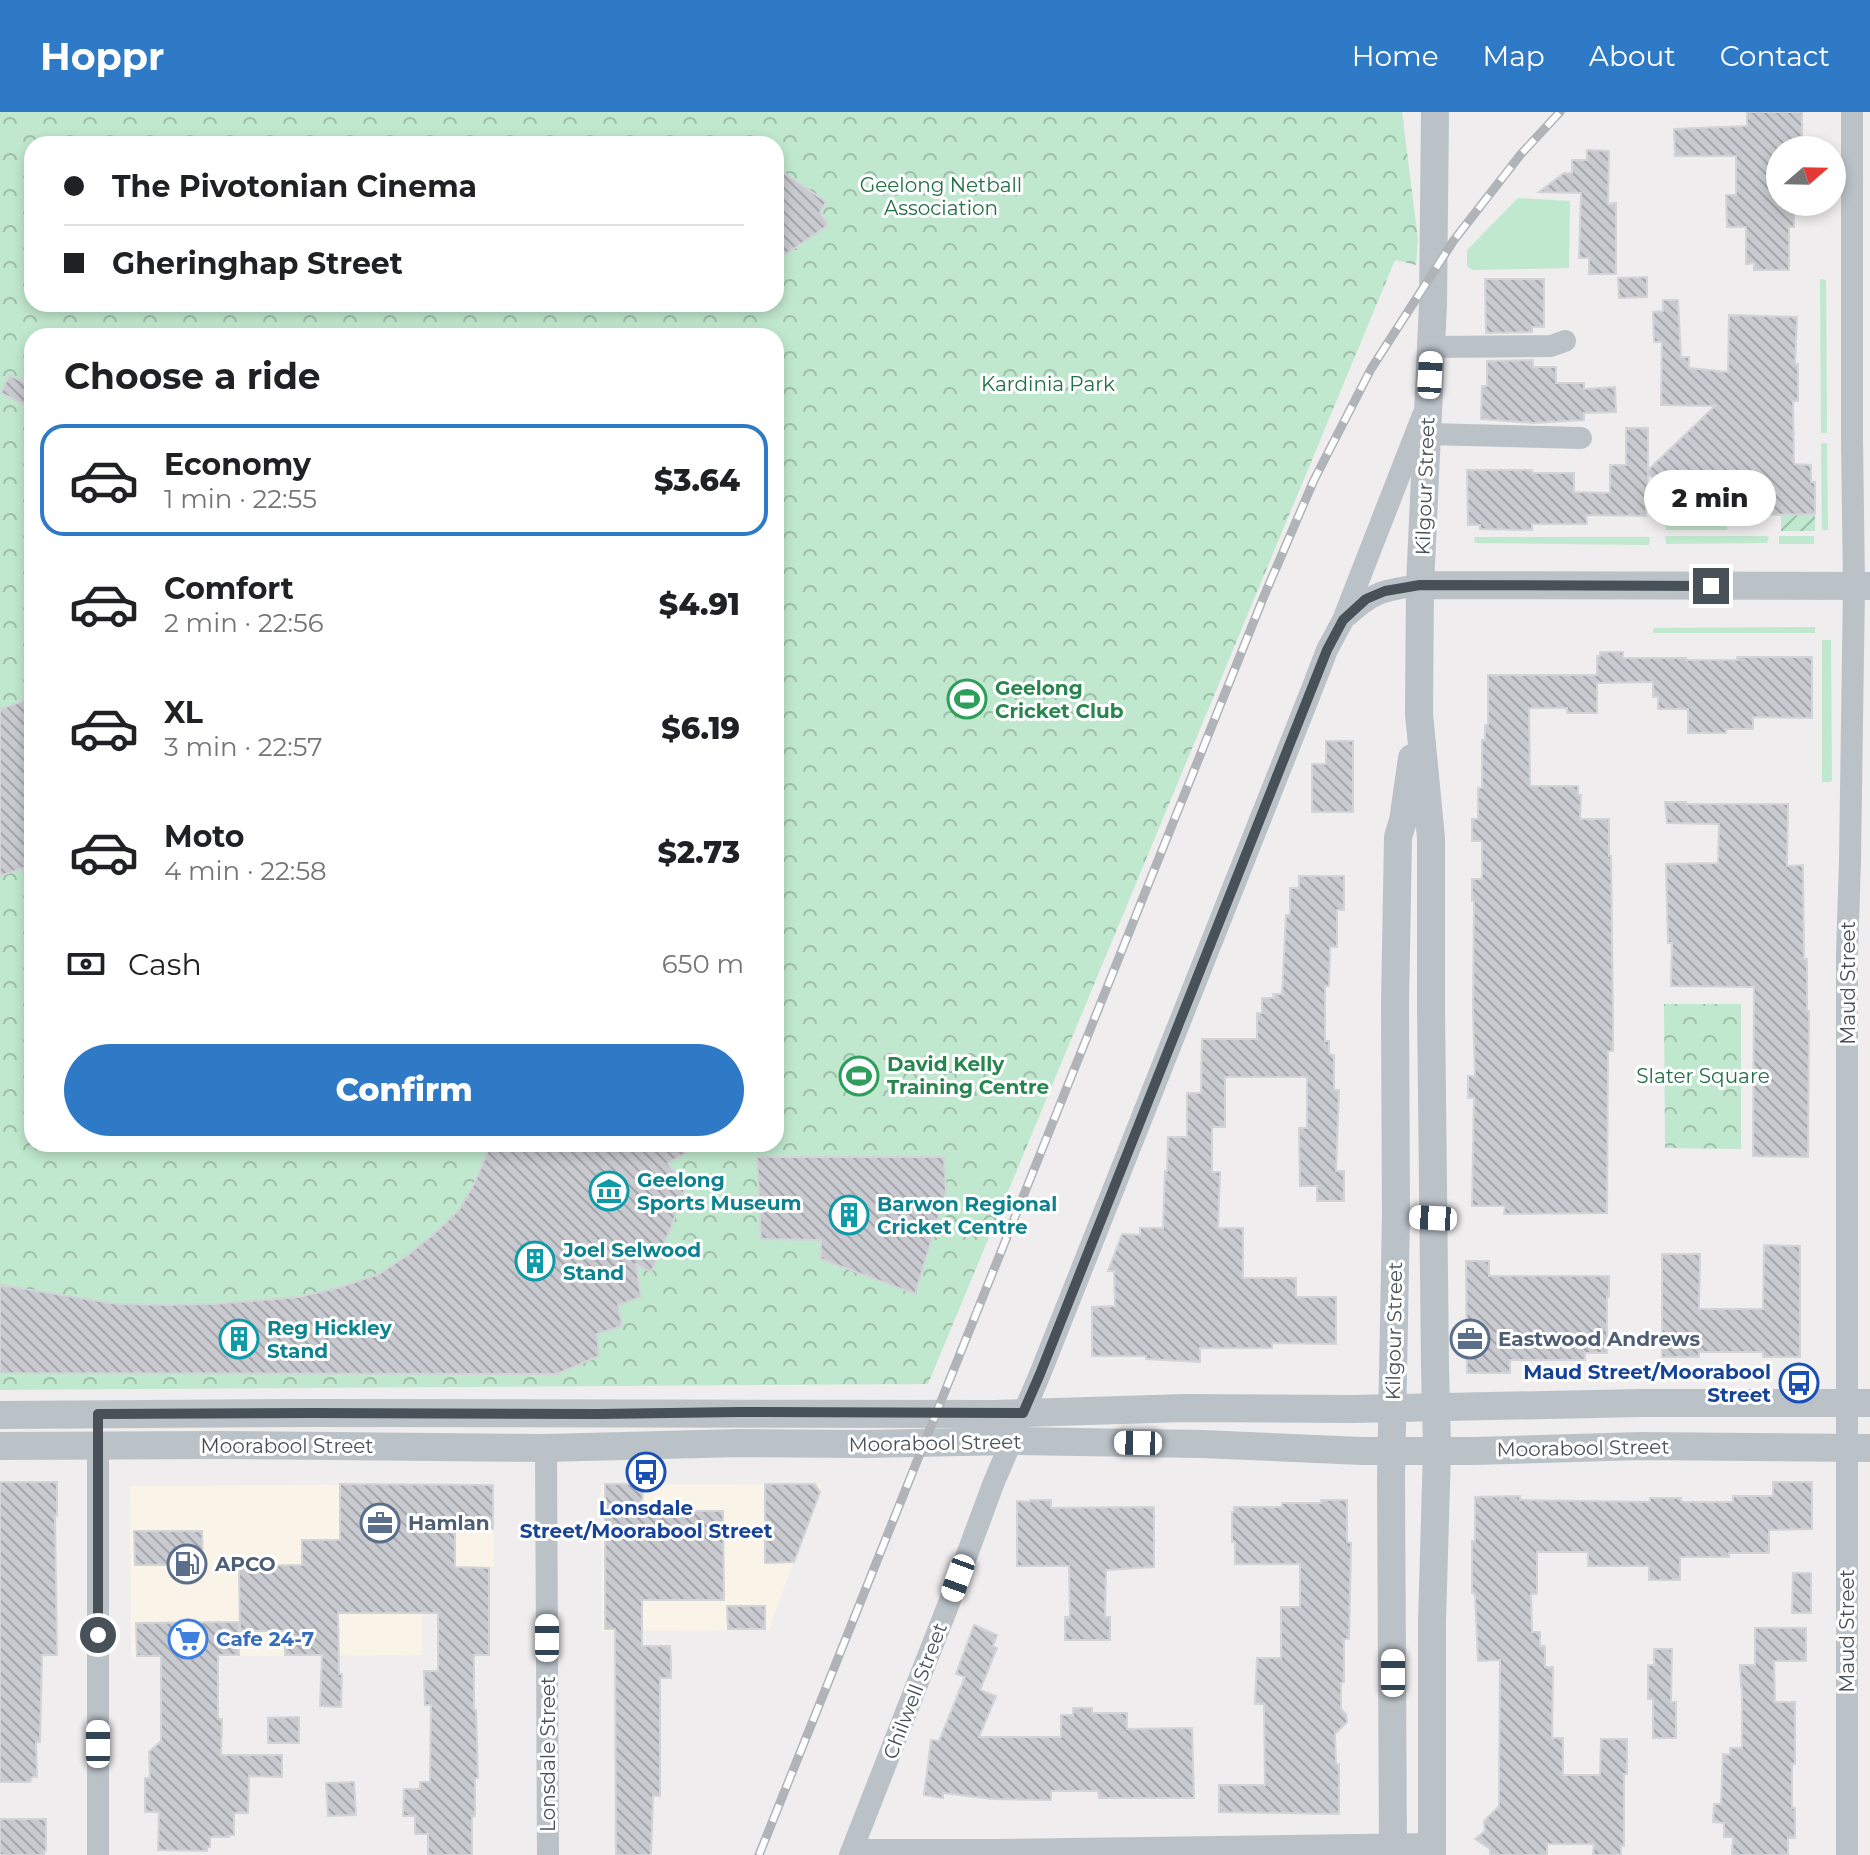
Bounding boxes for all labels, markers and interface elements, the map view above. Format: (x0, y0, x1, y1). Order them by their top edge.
text: Hoppr (40, 33, 164, 80)
text: Home (1352, 39, 1439, 73)
text: Map (1483, 39, 1545, 73)
text: About (1589, 39, 1676, 73)
text: Contact (1720, 39, 1830, 73)
north arrow (1766, 136, 1846, 216)
map controls (1766, 136, 1846, 216)
text: The Pivotonian Cinema (112, 168, 477, 205)
park label: Geelong Netball Association (860, 173, 1022, 220)
text: Gheringhap Street (112, 245, 403, 282)
car (1417, 350, 1443, 400)
text: Choose a ride (64, 354, 321, 398)
park label: Kardinia Park (981, 372, 1115, 396)
street label: Kilgour Street (1411, 416, 1439, 556)
icon: car (68, 444, 140, 516)
text: Economy (164, 446, 311, 483)
text: $3.64 (654, 462, 740, 499)
callout: 2 min (1645, 470, 1777, 526)
text: 2 min (1672, 482, 1748, 514)
text: 1 min · 22:55 (164, 483, 317, 515)
icon: car (68, 568, 140, 640)
route end (1693, 568, 1729, 604)
text: Comfort (164, 570, 294, 607)
text: $4.91 (659, 586, 740, 623)
text: 2 min · 22:56 (164, 607, 324, 639)
place label: Geelong Cricket Club (995, 676, 1124, 723)
sports icon: Geelong Cricket Club (946, 678, 988, 720)
icon: car (68, 692, 140, 764)
text: XL (164, 694, 203, 731)
text: $6.19 (661, 710, 740, 747)
text: 3 min · 22:57 (164, 731, 323, 763)
icon: car (68, 816, 140, 888)
text: Moto (164, 818, 245, 855)
text: $2.73 (658, 834, 740, 871)
text: 4 min · 22:58 (164, 855, 327, 887)
street label: Maud Street (1836, 921, 1860, 1045)
icon: cash (64, 942, 108, 986)
text: Cash (128, 946, 202, 983)
text: 650 m (662, 948, 744, 980)
button: Confirm (64, 1044, 744, 1136)
place label: David Kelly Training Centre (887, 1052, 1049, 1099)
sports icon: David Kelly Training Centre (838, 1055, 880, 1097)
park label: Slater Square (1636, 1064, 1770, 1088)
place label: Geelong Sports Museum (637, 1168, 801, 1215)
museum icon: Geelong Sports Museum (588, 1170, 630, 1212)
place label: Barwon Regional Cricket Centre (877, 1192, 1057, 1239)
building icon: Barwon Regional Cricket Centre (828, 1194, 870, 1236)
car (1408, 1205, 1458, 1231)
place label: Joel Selwood Stand (562, 1238, 701, 1285)
building icon: Joel Selwood Stand (514, 1240, 556, 1282)
street label: Kilgour Street (1381, 1262, 1407, 1400)
place label: Reg Hickley Stand (267, 1316, 393, 1363)
building icon: Reg Hickley Stand (218, 1318, 260, 1360)
office icon: Eastwood Andrews (1449, 1318, 1491, 1360)
place label: Eastwood Andrews (1498, 1327, 1700, 1351)
place label: Maud Street/Moorabool Street (1523, 1360, 1771, 1407)
bus stop icon: Maud Street/Moorabool Street (1778, 1362, 1820, 1404)
street label: Moorabool Street (848, 1429, 1022, 1457)
car (1114, 1431, 1162, 1455)
street label: Moorabool Street (201, 1434, 373, 1458)
street label: Moorabool Street (1496, 1434, 1670, 1462)
bus stop icon: Lonsdale Street/Moorabool Street (625, 1451, 667, 1493)
place label: Lonsdale Street/Moorabool Street (520, 1496, 773, 1543)
office icon: Hamlan (359, 1502, 401, 1544)
place label: Hamlan (408, 1511, 490, 1535)
fuel station icon: APCO (166, 1543, 208, 1585)
car (939, 1551, 977, 1605)
place label: APCO (214, 1552, 276, 1576)
street label: Maud Street (1835, 1569, 1859, 1693)
car (535, 1614, 559, 1662)
route start (80, 1617, 116, 1653)
supermarket icon: Cafe 24-7 (167, 1618, 209, 1660)
street label: Chilwell Street (878, 1619, 952, 1763)
place label: Cafe 24-7 (216, 1627, 314, 1651)
car (1381, 1649, 1405, 1697)
street label: Lonsdale Street (536, 1676, 560, 1832)
car (86, 1720, 110, 1768)

